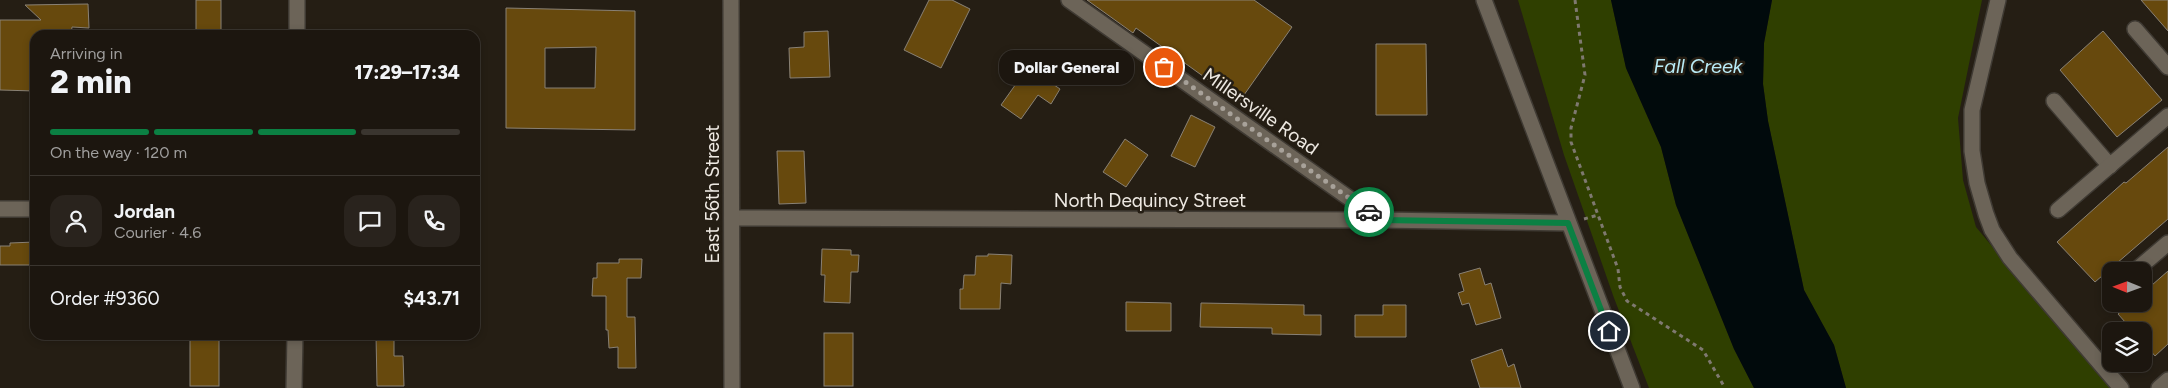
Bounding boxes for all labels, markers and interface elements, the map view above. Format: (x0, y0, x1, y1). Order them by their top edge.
text: Arriving in (50, 44, 122, 63)
pin (1143, 46, 1185, 88)
callout: Dollar General (999, 50, 1134, 84)
icon: bag (1150, 53, 1178, 81)
water label: Fall Creek (1653, 54, 1744, 78)
text: Dollar General (1014, 58, 1119, 77)
text: 17:29–17:34 (355, 61, 460, 84)
text: 2 min (50, 63, 132, 101)
street label: Millersville Road (1198, 63, 1323, 160)
street label: East 56th Street (701, 124, 724, 264)
text: On the way · 120 m (50, 143, 187, 162)
courier (1344, 187, 1394, 237)
street label: North Dequincy Street (1054, 189, 1246, 212)
button: person (50, 195, 102, 247)
button: chat (344, 195, 396, 247)
button: phone (408, 195, 460, 247)
icon: car (1355, 198, 1383, 226)
text: Jordan (114, 200, 175, 223)
text: Courier · 4.6 (114, 223, 201, 242)
north arrow (2102, 262, 2152, 312)
map controls (2102, 262, 2152, 372)
text: Order #9360 (50, 287, 160, 310)
text: $43.71 (404, 287, 460, 310)
pin (1588, 310, 1630, 352)
icon: home (1595, 317, 1623, 345)
button: layers (2102, 322, 2152, 372)

